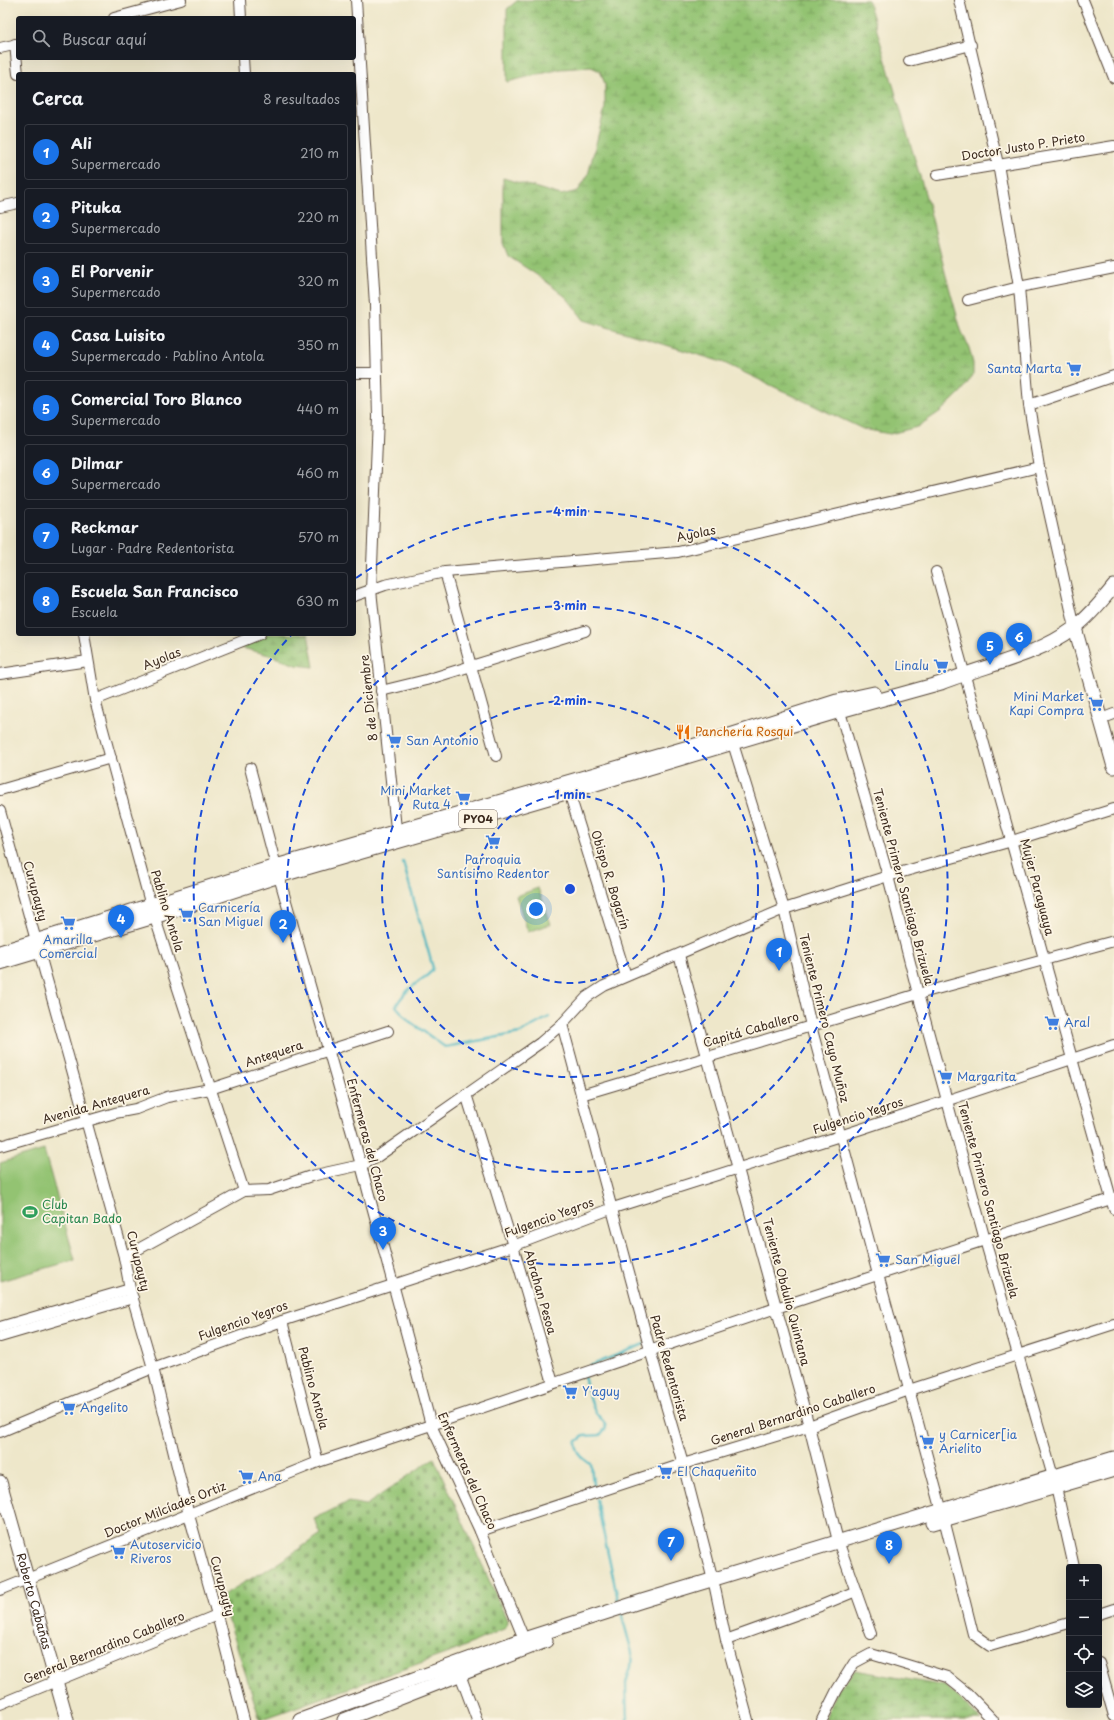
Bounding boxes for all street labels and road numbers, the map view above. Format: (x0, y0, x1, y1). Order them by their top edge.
street label: Doctor Justo P. Prieto (960, 127, 1086, 165)
street label: Ayolas (675, 520, 718, 546)
street label: Ayolas (140, 642, 184, 674)
street label: 8 de Diciembre (354, 653, 381, 742)
street label: Teniente Primero Santiago Brizuela (869, 786, 939, 988)
road number: PY04 (459, 810, 497, 828)
street label: Obispo R. Bogarín (587, 828, 635, 932)
street label: Mujer Paraguaya (1016, 836, 1060, 938)
street label: Curupayty (19, 859, 53, 923)
street label: Pablino Antola (147, 868, 189, 954)
street label: Teniente Primero Cayo Muñoz (795, 931, 855, 1104)
street label: Capitá Caballero (701, 1007, 801, 1051)
street label: Antequera (242, 1035, 306, 1071)
street label: Enfermeras del Chaco (343, 1076, 393, 1204)
street label: Avenida Antequera (40, 1080, 152, 1128)
street label: Fulgencio Yegros (810, 1092, 906, 1138)
street label: Teniente Primero Santiago Brizuela (954, 1099, 1024, 1301)
street label: Fulgencio Yegros (501, 1192, 596, 1242)
street label: Teniente Obdulio Quintana (759, 1216, 815, 1368)
street label: Curupayty (123, 1229, 155, 1293)
street label: Abrahan Pesoa (520, 1247, 562, 1337)
street label: Fulgencio Yegros (195, 1295, 290, 1345)
street label: Padre Redentorista (646, 1313, 694, 1423)
street label: Pablino Antola (294, 1344, 334, 1432)
street label: General Bernardino Caballero (708, 1379, 878, 1449)
street label: Enfermeras del Chaco (434, 1409, 502, 1533)
street label: Doctor Milcíades Ortiz (101, 1476, 229, 1542)
street label: Roberto Cabañas (12, 1551, 57, 1652)
street label: Curupayty (206, 1554, 240, 1618)
street label: General Bernardino Caballero (20, 1606, 187, 1688)

